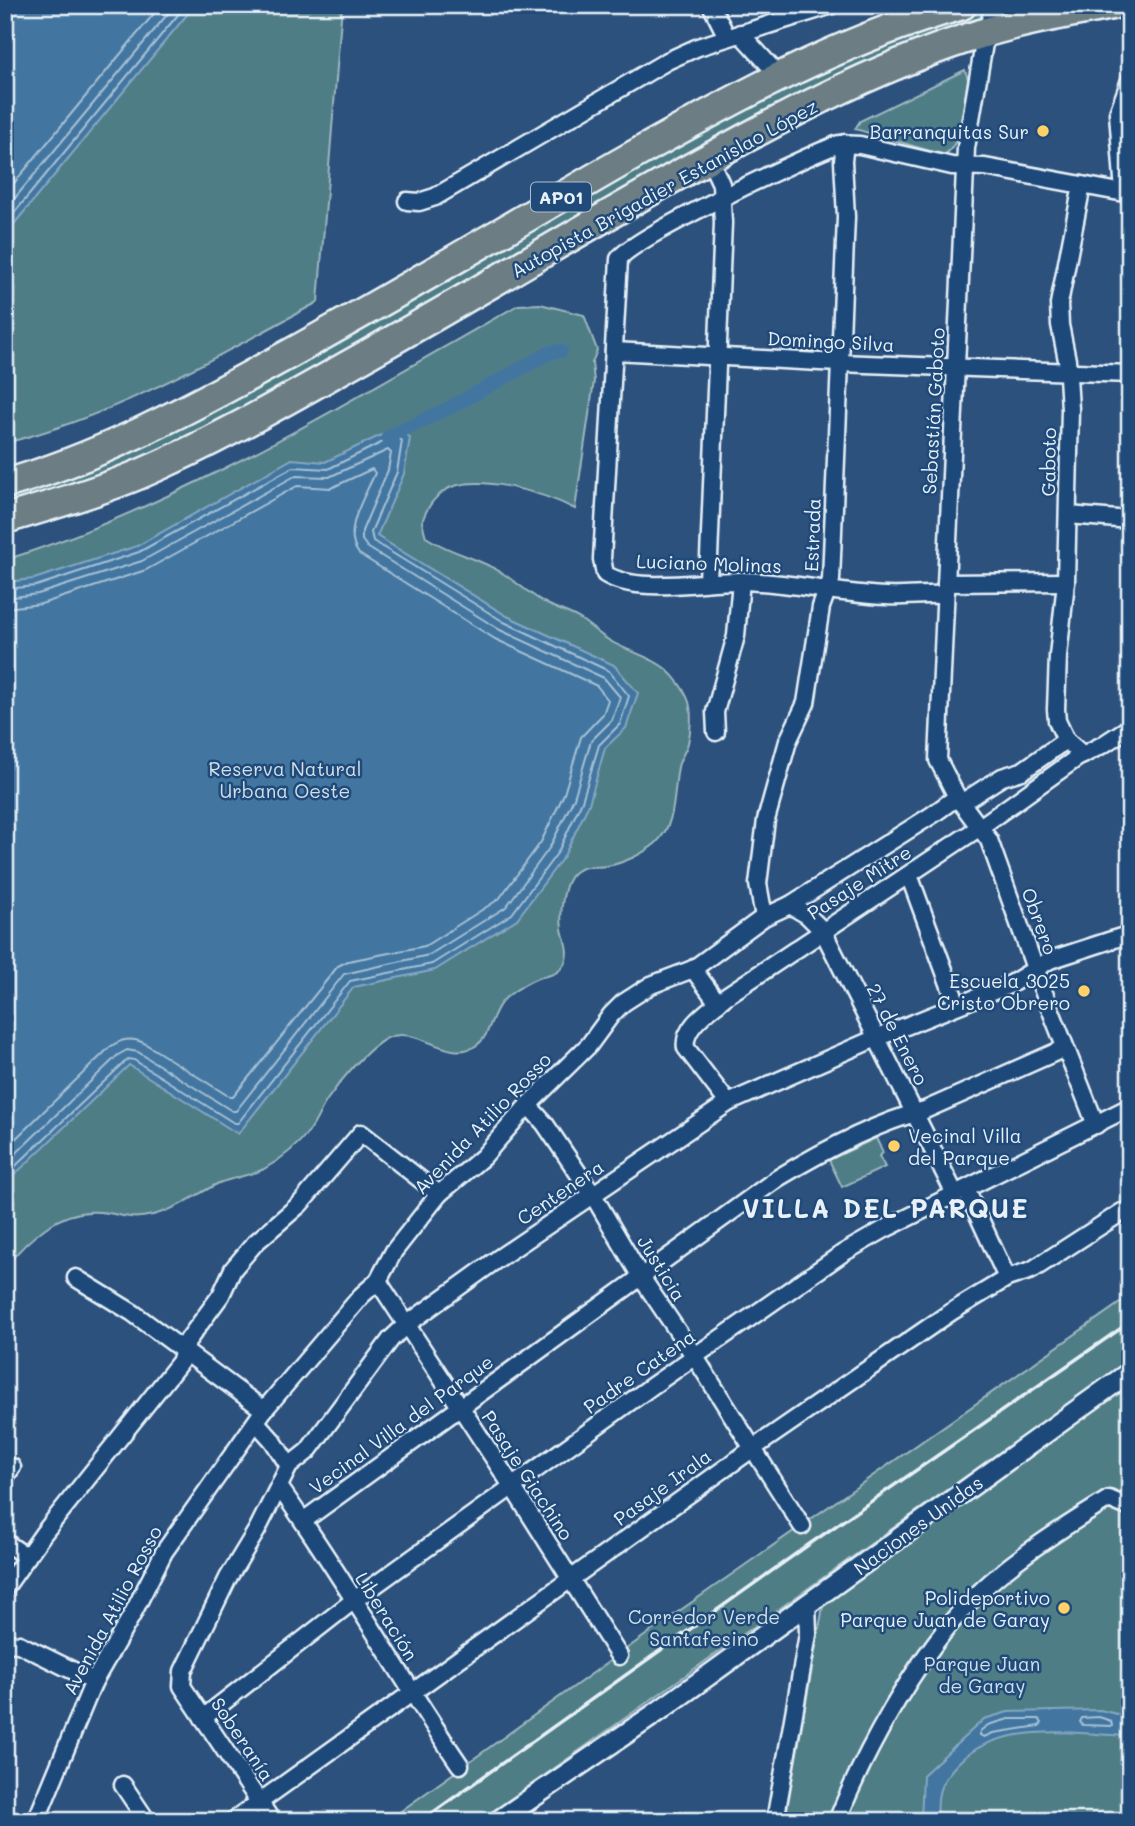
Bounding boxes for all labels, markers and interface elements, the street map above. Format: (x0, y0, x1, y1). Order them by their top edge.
street label: Autopista Brigadier Estanislao López (506, 93, 822, 283)
place label: Barranquitas Sur (869, 119, 1029, 144)
marker: Barranquitas Sur (1035, 123, 1051, 139)
road number: AP01 (531, 182, 591, 212)
street label: Domingo Silva (767, 325, 895, 357)
street label: Sebastián Gaboto (916, 327, 950, 495)
street label: Gaboto (1035, 427, 1061, 497)
street label: Estrada (798, 498, 826, 572)
street label: Luciano Molinas (636, 548, 782, 578)
park label: Reserva Natural Urbana Oeste (208, 756, 362, 803)
street label: Pasaje Mitre (802, 839, 916, 925)
street label: Obrero (1016, 884, 1064, 958)
place label: Escuela 3025 Cristo Obrero (937, 968, 1070, 1015)
street label: 27 de Enero (862, 979, 934, 1089)
marker: Escuela 3025 Cristo Obrero (1076, 983, 1092, 999)
street label: Avenida Atilio Rosso (408, 1047, 556, 1199)
place label: Vecinal Villa del Parque (908, 1123, 1022, 1170)
marker: Vecinal Villa del Parque (886, 1138, 902, 1154)
street label: Centenera (512, 1154, 608, 1230)
district label: VILLA DEL PARQUE (742, 1191, 1030, 1225)
street label: Justicia (632, 1230, 692, 1306)
street label: Padre Catena (578, 1323, 700, 1419)
street label: Vecinal Villa del Parque (304, 1349, 498, 1499)
street label: Pasaje Giachino (477, 1405, 579, 1545)
street label: Pasaje Irala (608, 1443, 716, 1531)
street label: Naciones Unidas (848, 1470, 988, 1580)
street label: Avenida Atilio Rosso (57, 1521, 167, 1699)
street label: Liberación (350, 1567, 424, 1665)
place label: Polideportivo Parque Juan de Garay (840, 1585, 1050, 1632)
marker: Polideportivo Parque Juan de Garay (1056, 1600, 1072, 1616)
park label: Corredor Verde Santafesino (628, 1604, 780, 1651)
park label: Parque Juan de Garay (924, 1651, 1040, 1698)
street label: Soberanía (206, 1692, 280, 1786)

